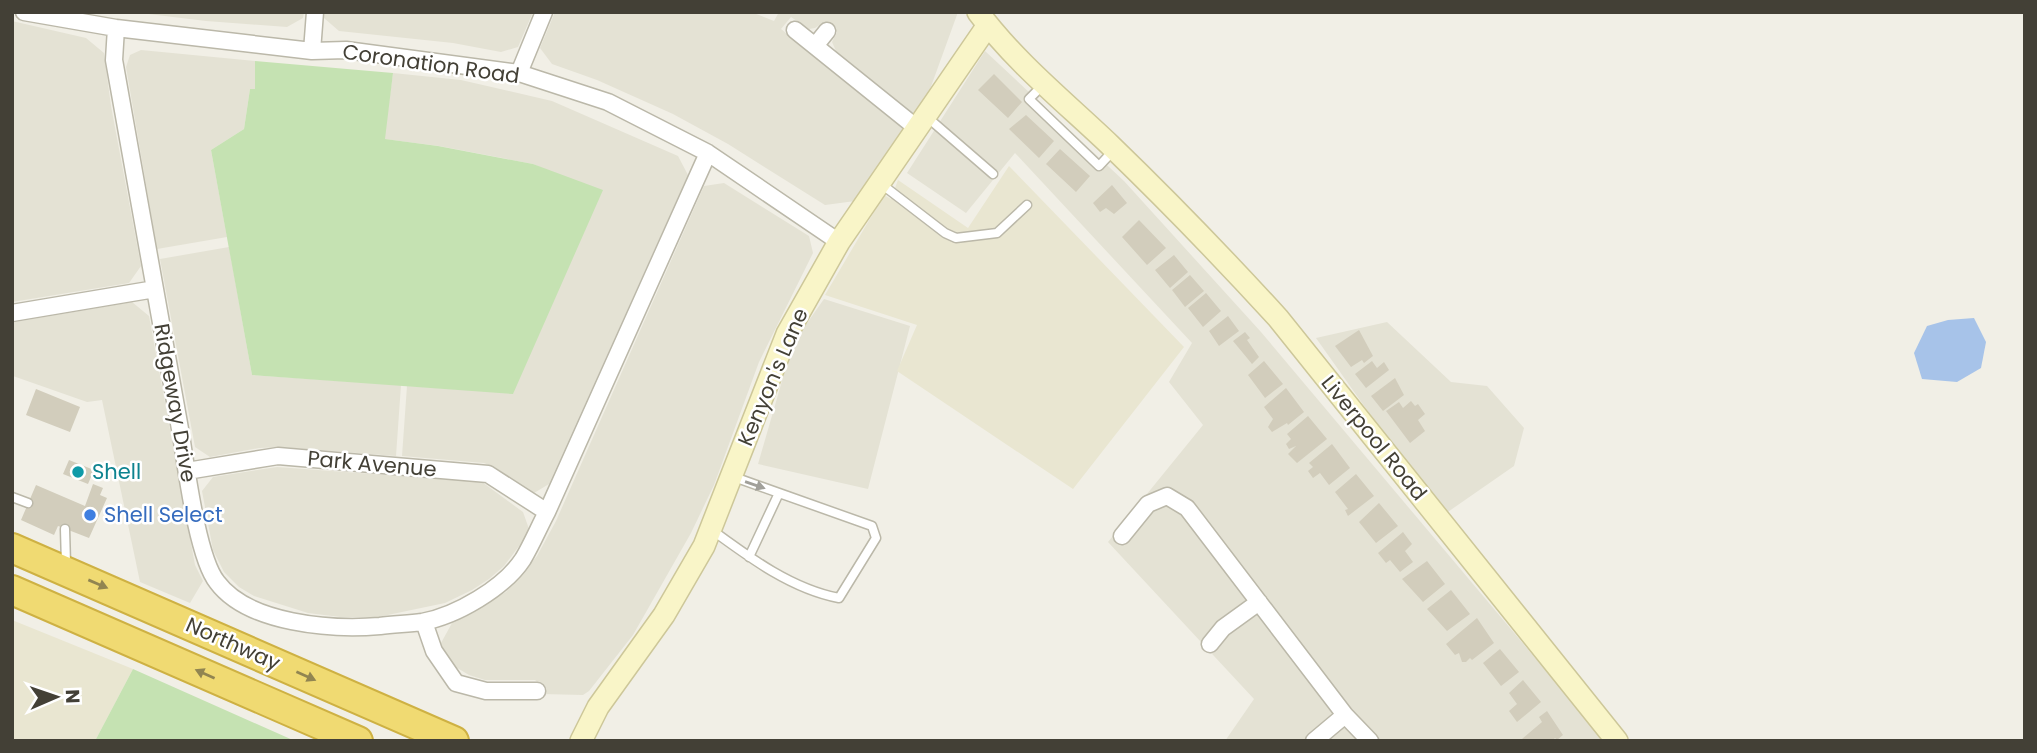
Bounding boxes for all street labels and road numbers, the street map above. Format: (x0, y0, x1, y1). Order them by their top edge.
street label: Coronation Road (341, 37, 521, 90)
street label: Kenyon's Lane (730, 303, 815, 450)
street label: Ridgeway Drive (147, 321, 204, 485)
street label: Liverpool Road (1315, 369, 1434, 506)
street label: Park Avenue (306, 443, 438, 484)
street label: Northway (181, 610, 285, 677)

